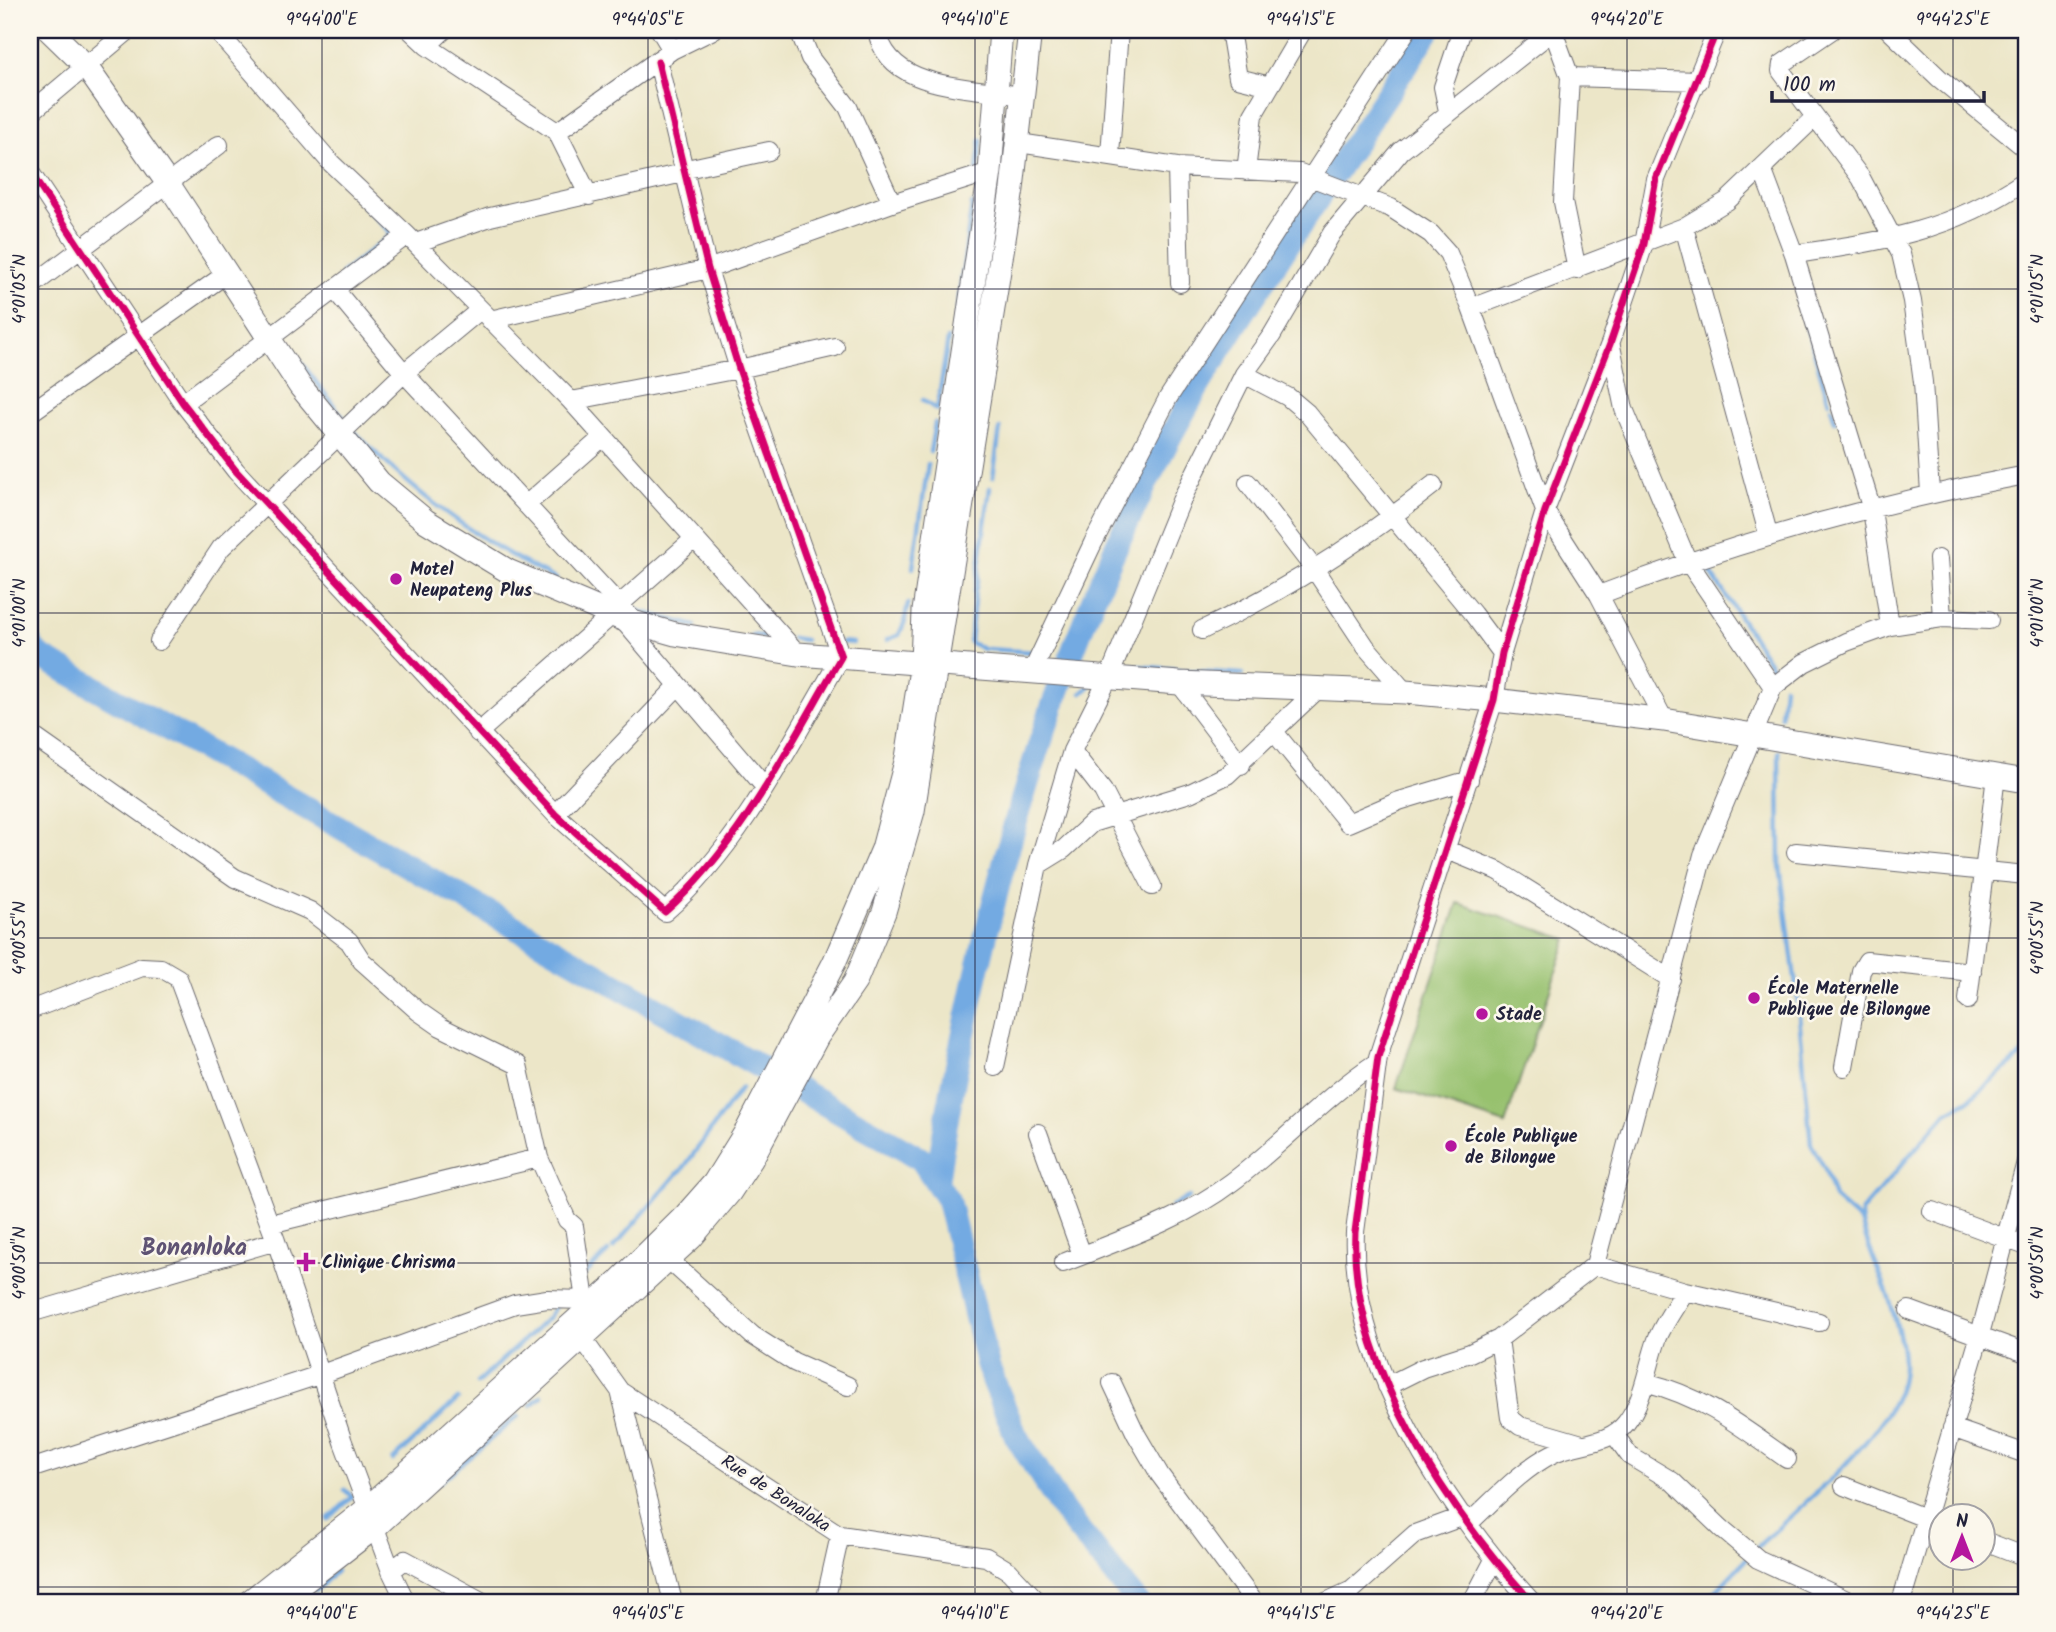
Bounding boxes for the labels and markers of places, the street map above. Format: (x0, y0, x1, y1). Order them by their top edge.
place label: Motel Neupateng Plus (410, 556, 533, 606)
marker: Motel Neupateng Plus (388, 571, 404, 587)
place label: École Maternelle Publique de Bilongue (1768, 975, 1931, 1025)
marker: École Maternelle Publique de Bilongue (1746, 990, 1762, 1006)
place label: Stade (1496, 1001, 1542, 1030)
marker: Stade (1474, 1006, 1490, 1022)
place label: École Publique de Bilongue (1465, 1123, 1578, 1173)
marker: École Publique de Bilongue (1443, 1138, 1459, 1154)
place label: Clinique Chrisma (322, 1249, 456, 1278)
marker: Clinique Chrisma (296, 1252, 316, 1272)

